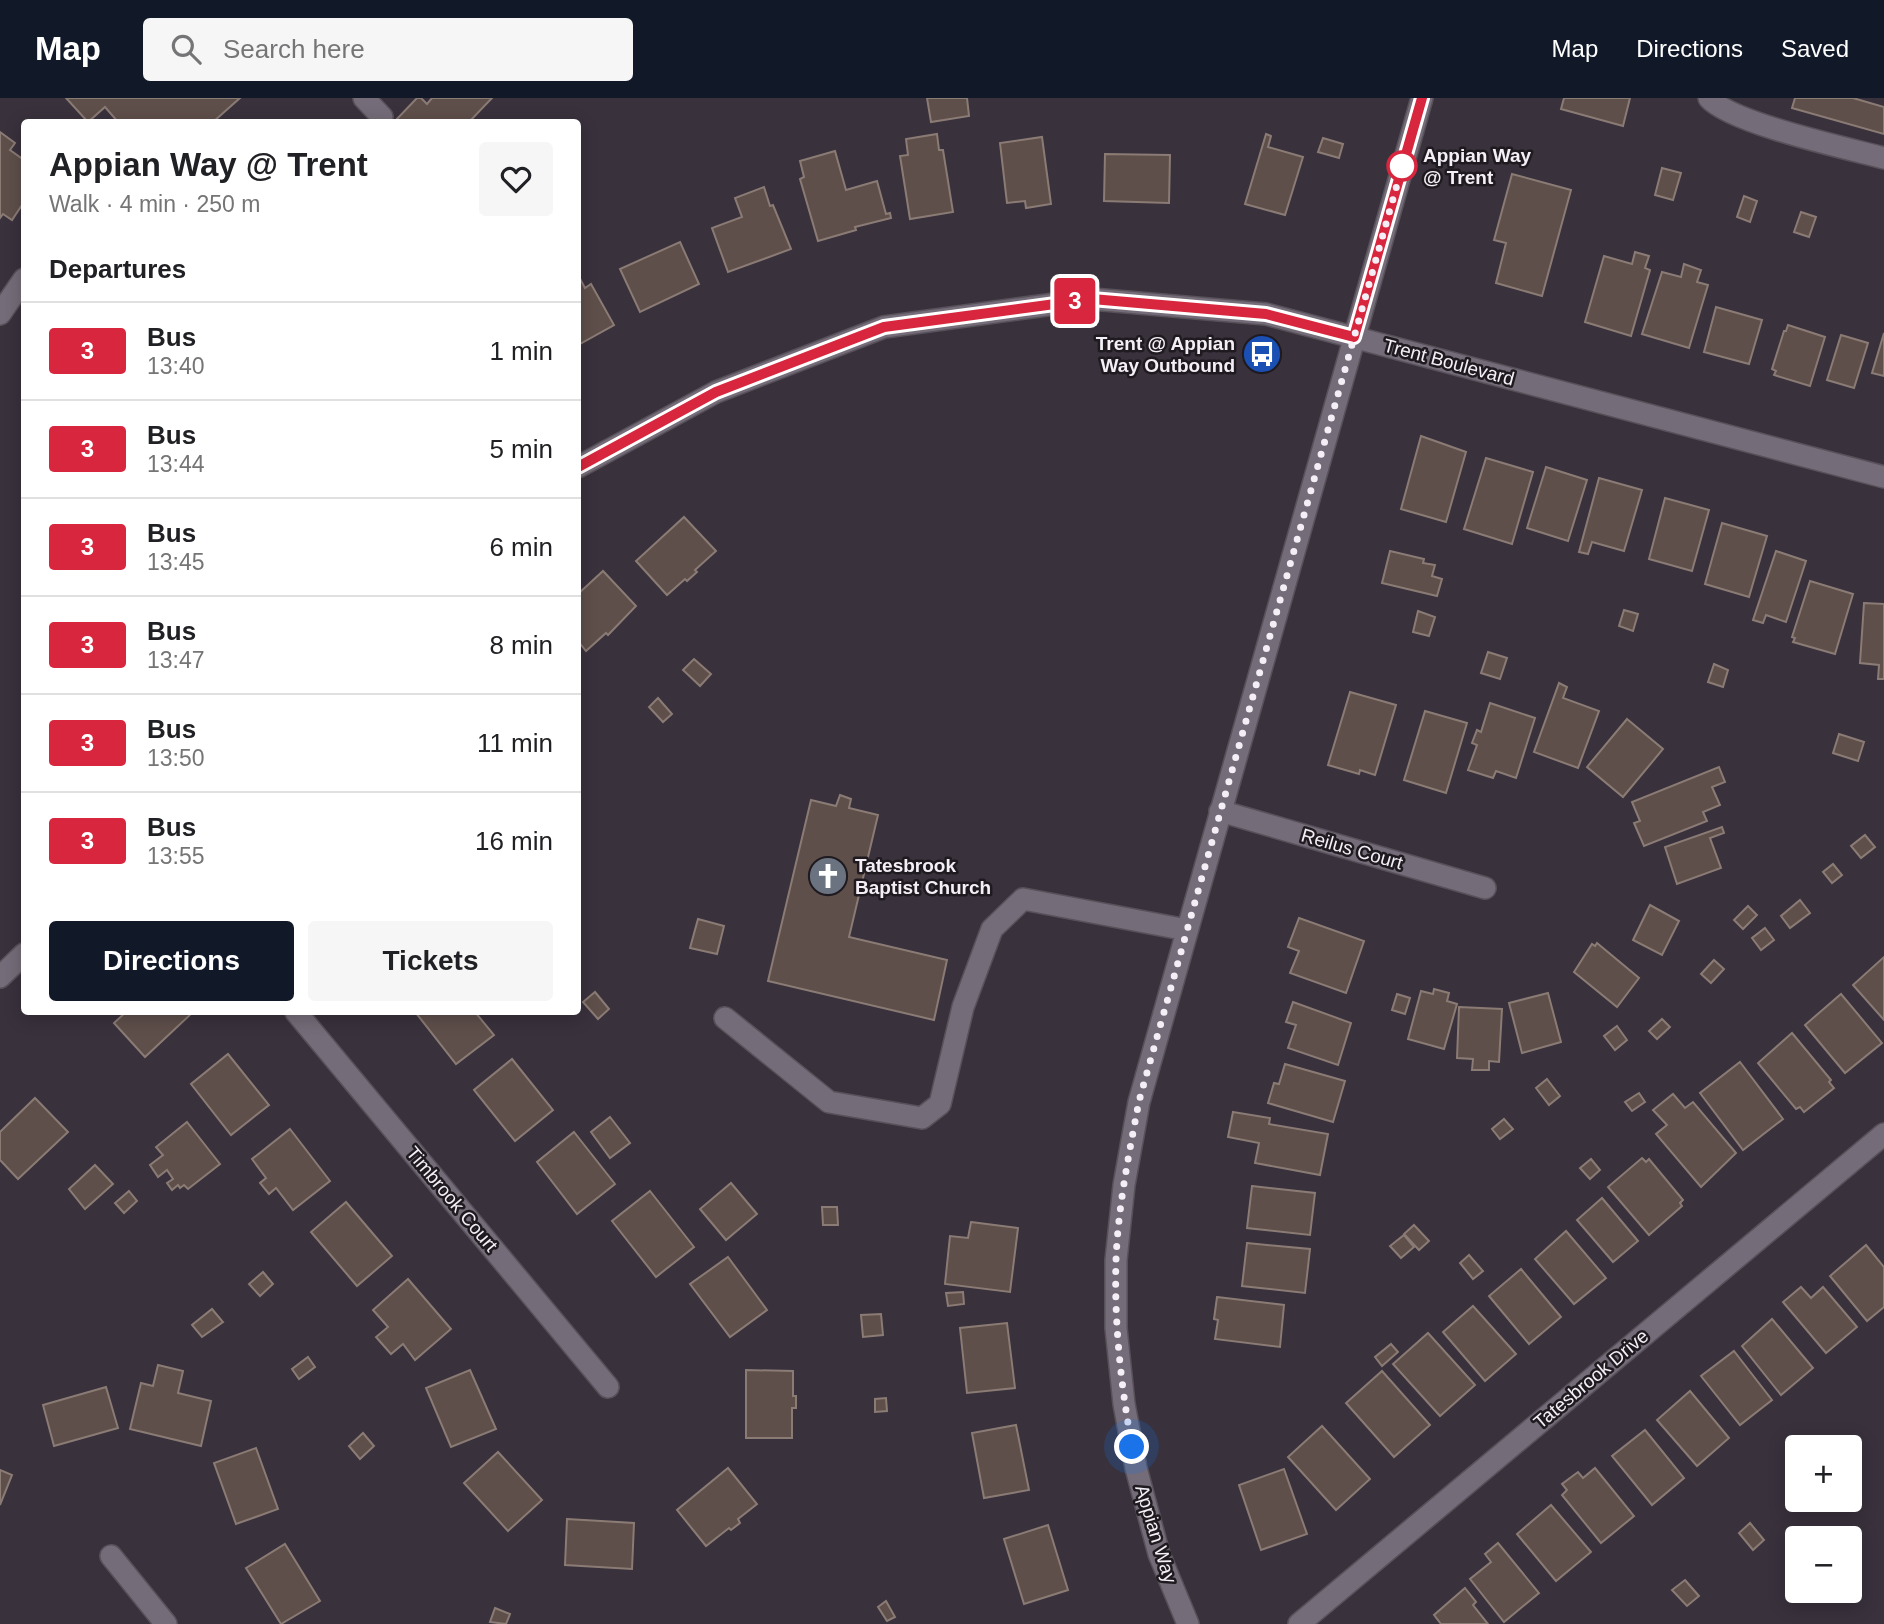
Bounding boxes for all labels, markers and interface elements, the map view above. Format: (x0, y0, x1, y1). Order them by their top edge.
search box (143, 18, 633, 81)
text: Map (35, 30, 101, 67)
icon: search (167, 30, 205, 68)
text: Search here (223, 34, 365, 64)
text: Map (1552, 35, 1598, 62)
text: Directions (1636, 35, 1743, 62)
text: Saved (1781, 35, 1849, 62)
button: heart (479, 142, 553, 216)
place label: Appian Way @ Trent (1423, 145, 1531, 188)
text: Appian Way @ Trent (49, 146, 368, 183)
marker: Appian Way @ Trent (1387, 151, 1417, 181)
text: Walk · 4 min · 250 m (49, 191, 260, 217)
text: Departures (49, 254, 186, 284)
line badge: 3 (1052, 278, 1098, 324)
text: 3 (1068, 287, 1082, 314)
text: Bus (147, 322, 196, 352)
place label: Trent @ Appian Way Outbound (1096, 333, 1235, 376)
bus stop icon: Trent @ Appian Way Outbound (1241, 333, 1283, 375)
street label: Trent Boulevard (1381, 334, 1517, 390)
text: 1 min (489, 336, 553, 366)
text: 3 (81, 337, 94, 364)
text: 13:40 (147, 353, 205, 379)
text: Bus (147, 420, 196, 450)
text: 5 min (489, 434, 553, 464)
text: 3 (81, 435, 94, 462)
text: 13:44 (147, 451, 205, 477)
text: Bus (147, 518, 196, 548)
text: 6 min (489, 532, 553, 562)
text: 3 (81, 533, 94, 560)
text: 13:45 (147, 549, 205, 575)
text: Bus (147, 616, 196, 646)
text: 8 min (489, 630, 553, 660)
text: 3 (81, 631, 94, 658)
text: 13:47 (147, 647, 205, 673)
text: Bus (147, 714, 196, 744)
text: 11 min (477, 728, 553, 758)
text: 3 (81, 729, 94, 756)
text: 13:50 (147, 745, 205, 771)
text: Bus (147, 812, 196, 842)
street label: Reilus Court (1299, 824, 1406, 874)
text: 16 min (475, 826, 553, 856)
text: 3 (81, 827, 94, 854)
text: 13:55 (147, 843, 205, 869)
church icon: Tatesbrook Baptist Church (807, 855, 849, 897)
place label: Tatesbrook Baptist Church (855, 855, 991, 898)
button: Directions (49, 921, 294, 1001)
button: Tickets (308, 921, 553, 1001)
street label: Timbrook Court (402, 1142, 502, 1256)
street label: Tatesbrook Drive (1530, 1325, 1652, 1433)
your location (1114, 1429, 1149, 1464)
map controls (1785, 1435, 1862, 1603)
button: + (1785, 1435, 1862, 1512)
street label: Appian Way (1131, 1482, 1181, 1586)
button: − (1785, 1526, 1862, 1603)

